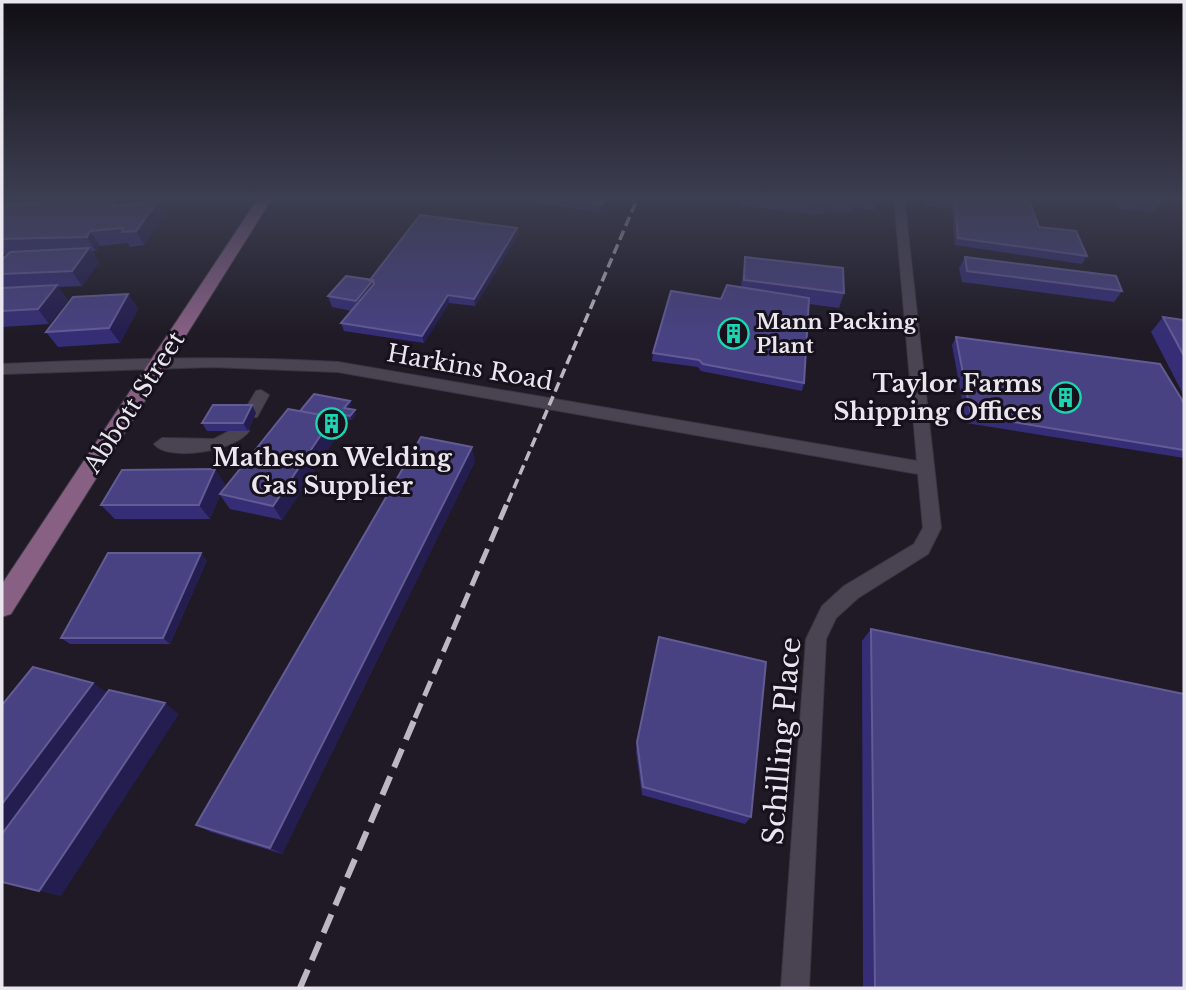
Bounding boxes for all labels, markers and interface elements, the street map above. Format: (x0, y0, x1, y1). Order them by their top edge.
place label: Mann Packing Plant (756, 309, 918, 359)
building icon: Mann Packing Plant (716, 317, 750, 351)
street label: Abbott Street (77, 326, 191, 479)
street label: Harkins Road (385, 338, 555, 396)
place label: Taylor Farms Shipping Offices (834, 369, 1042, 426)
building icon: Taylor Farms Shipping Offices (1048, 380, 1082, 414)
building icon: Matheson Welding Gas Supplier (315, 406, 349, 440)
place label: Matheson Welding Gas Supplier (212, 443, 453, 500)
street label: Schilling Place (755, 636, 809, 846)

